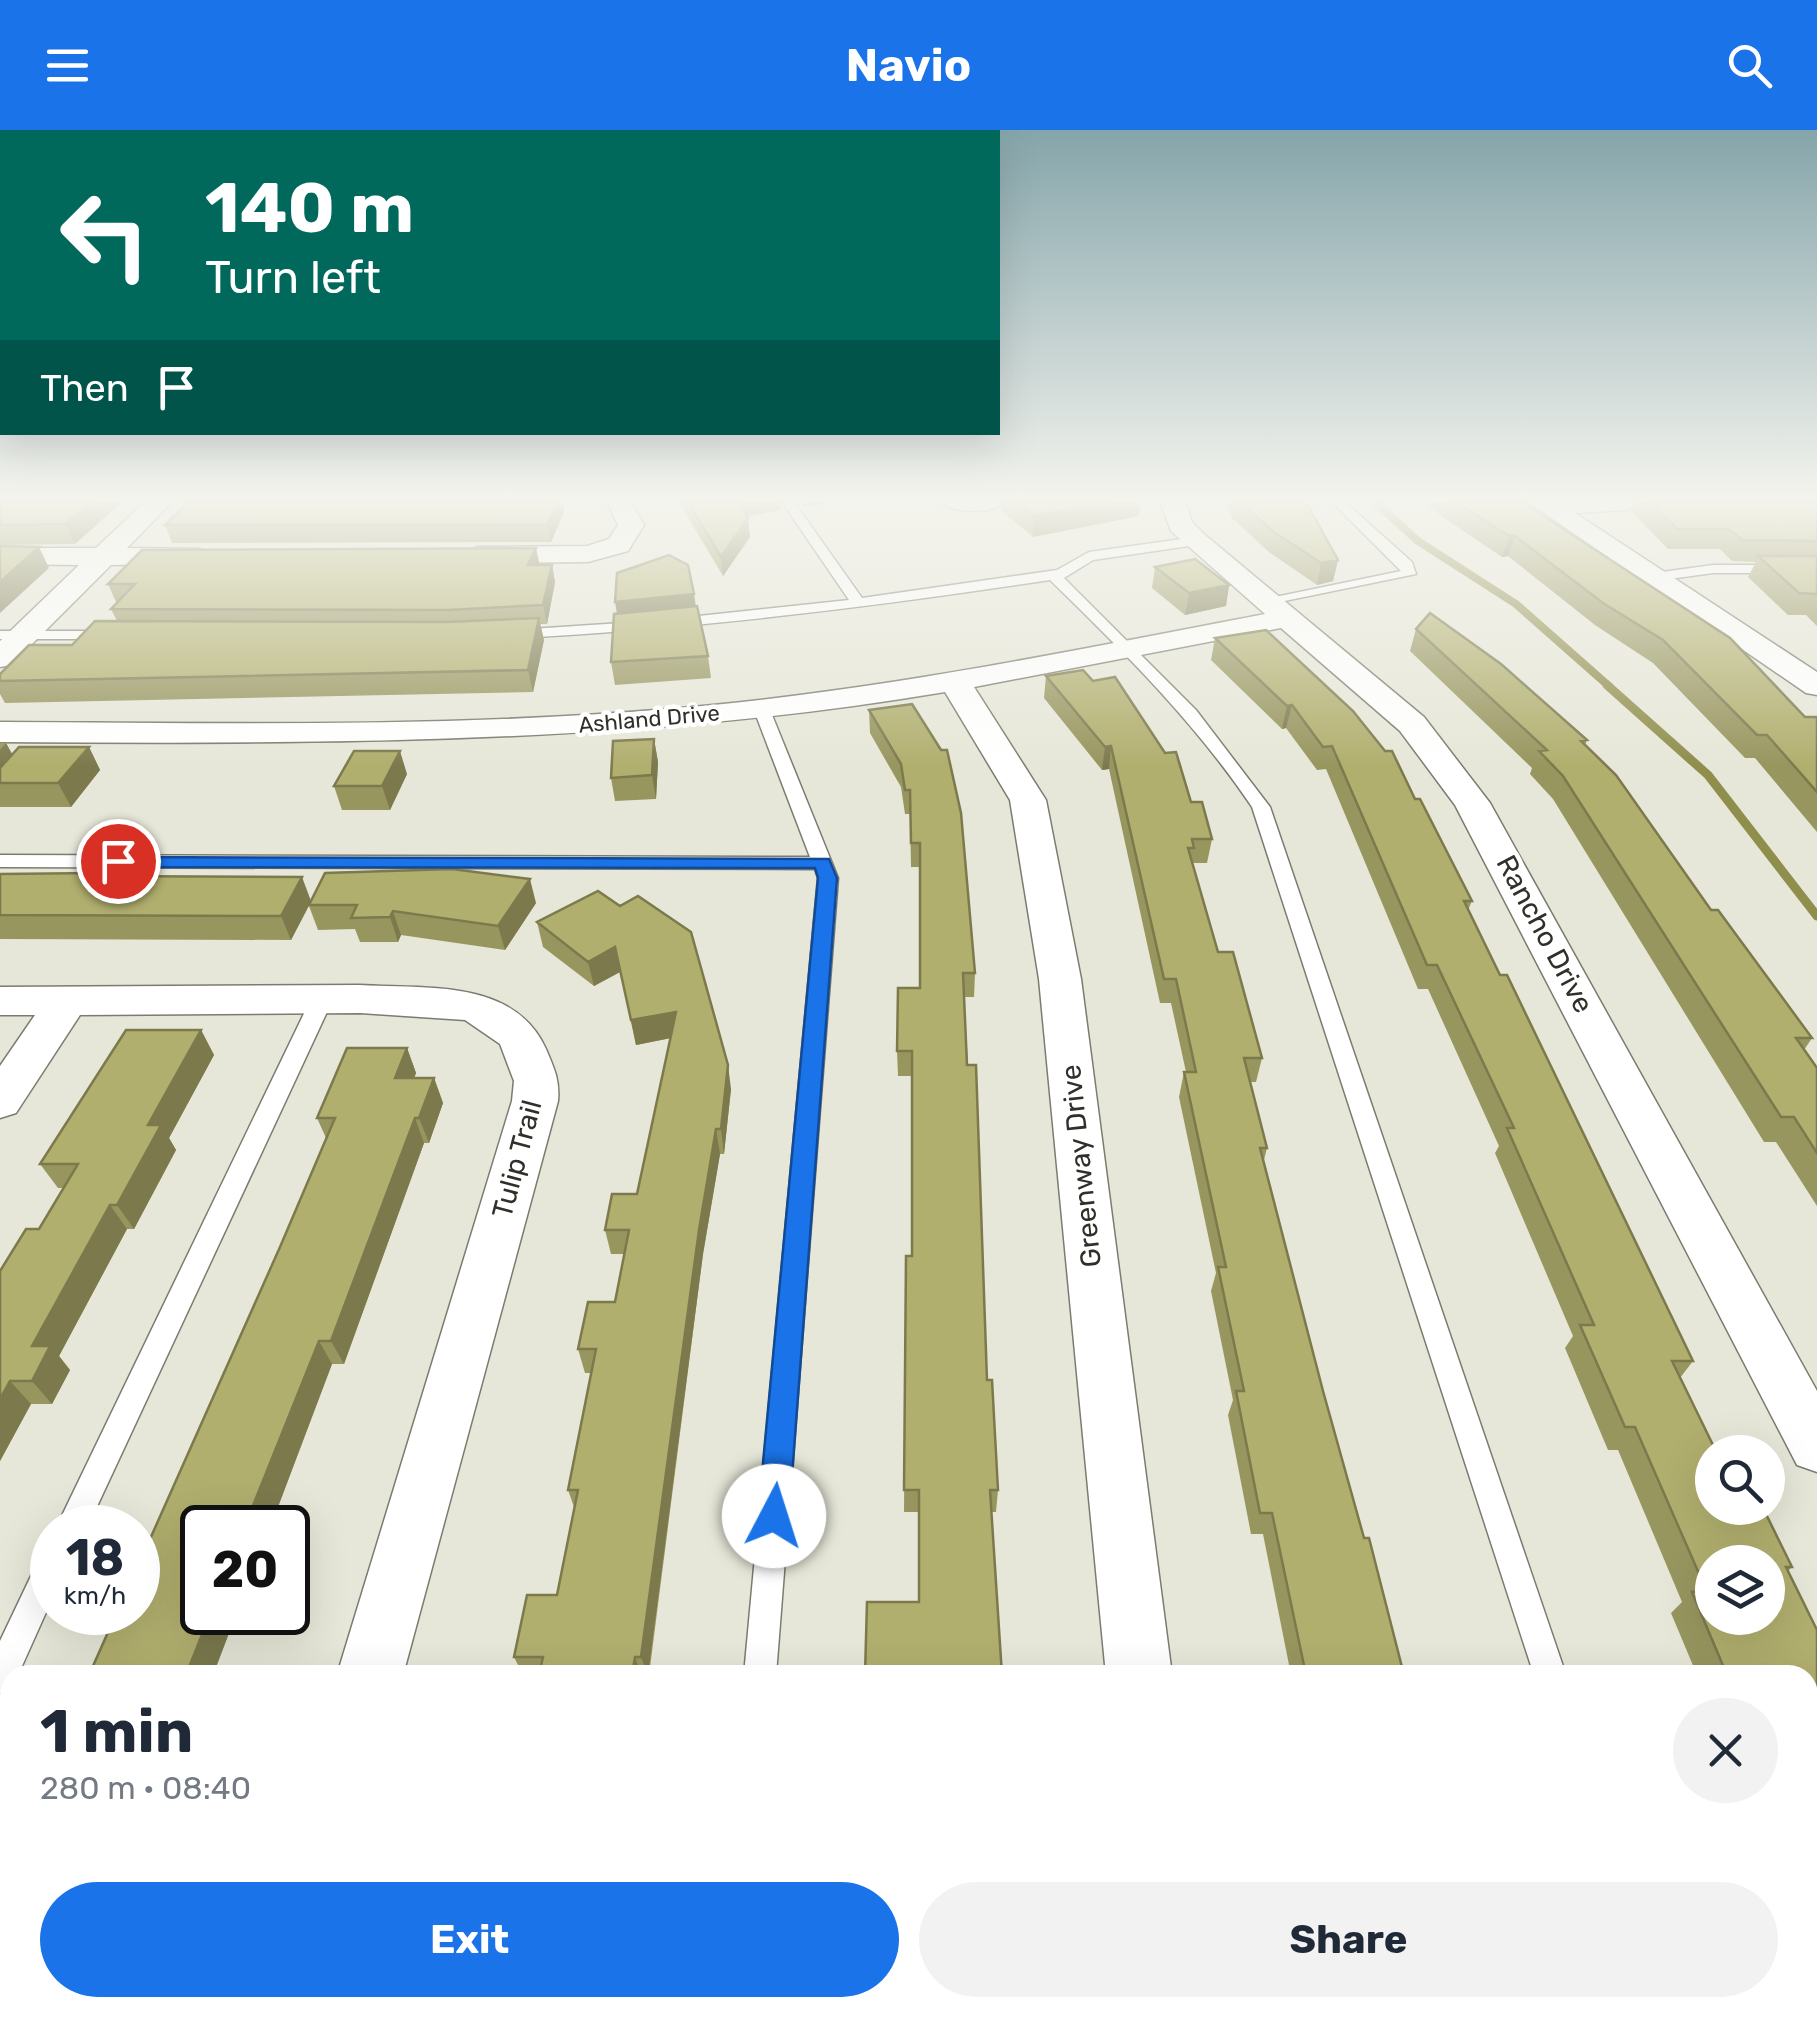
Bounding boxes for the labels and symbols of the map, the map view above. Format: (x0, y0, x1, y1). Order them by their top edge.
street label: Ashland Drive (577, 699, 721, 739)
pin (76, 819, 161, 904)
street label: Rancho Drive (1490, 850, 1600, 1018)
street label: Greenway Drive (1054, 1063, 1108, 1269)
street label: Tulip Trail (485, 1096, 549, 1222)
position arrow (722, 1464, 826, 1568)
speed limit sign: 20 (180, 1505, 310, 1635)

